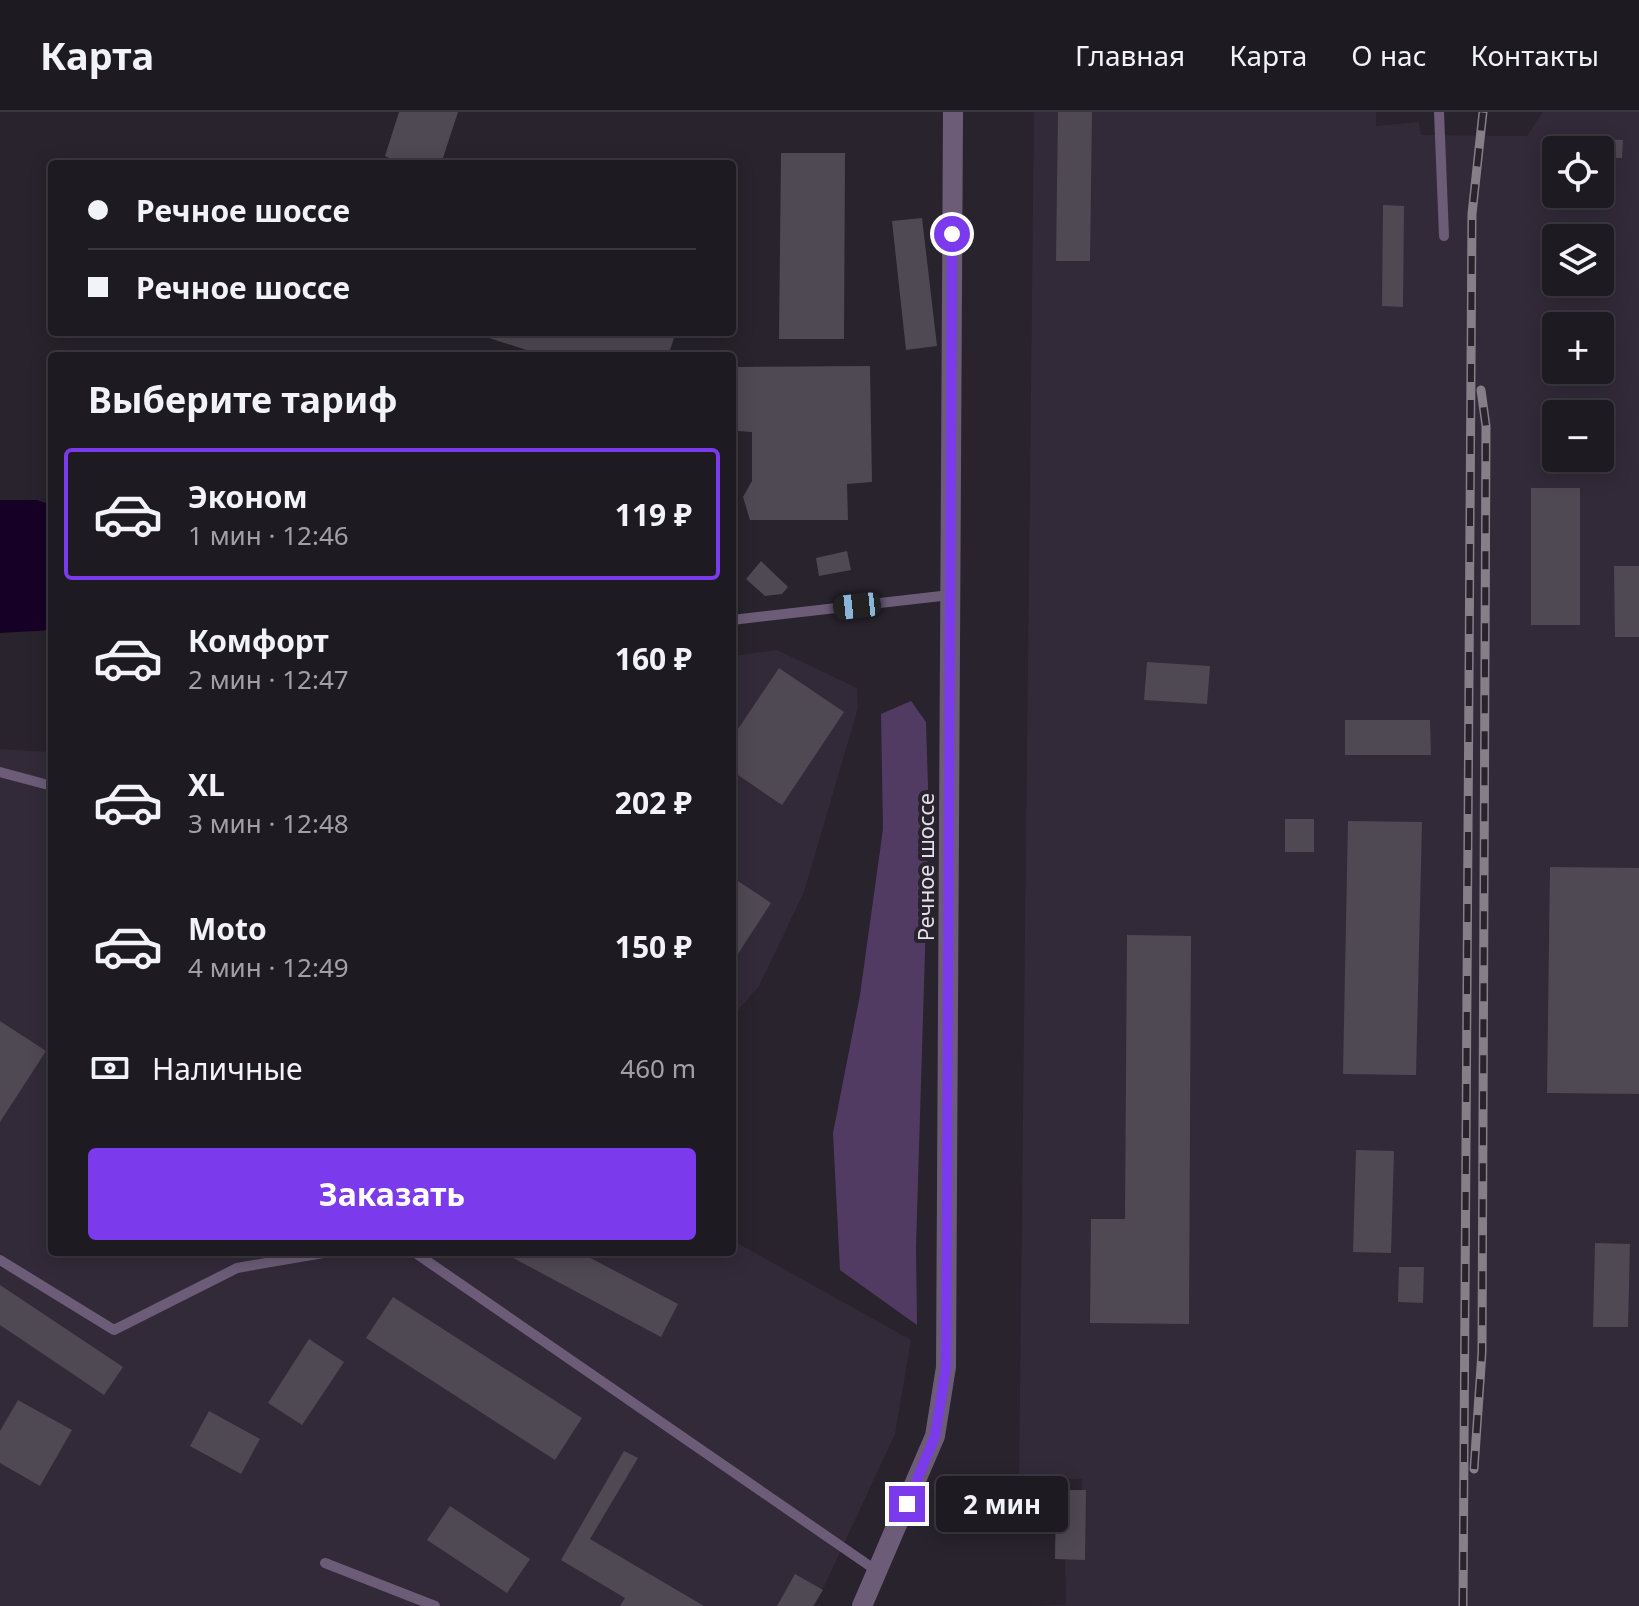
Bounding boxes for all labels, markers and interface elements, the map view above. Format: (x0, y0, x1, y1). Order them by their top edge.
text: Карта (40, 29, 154, 81)
text: Главная (1075, 36, 1185, 74)
text: Карта (1229, 36, 1307, 74)
text: О нас (1351, 36, 1427, 74)
text: Контакты (1471, 36, 1599, 74)
map controls (1542, 136, 1614, 472)
button: locate (1542, 136, 1614, 208)
text: Речное шоссе (136, 190, 350, 231)
route start (934, 216, 970, 252)
button: layers (1542, 224, 1614, 296)
text: Речное шоссе (136, 267, 350, 308)
button: + (1542, 312, 1614, 384)
text: Выберите тариф (88, 375, 397, 424)
button: − (1542, 400, 1614, 472)
text: Эконом (188, 476, 308, 517)
icon: car (92, 478, 164, 550)
text: 119 ₽ (615, 494, 692, 535)
text: 1 мин · 12:46 (188, 517, 349, 553)
car (832, 592, 882, 620)
text: Комфорт (188, 620, 329, 661)
icon: car (92, 622, 164, 694)
text: 160 ₽ (615, 638, 692, 679)
text: 2 мин · 12:47 (188, 661, 349, 697)
text: XL (188, 764, 225, 805)
icon: car (92, 766, 164, 838)
text: 202 ₽ (615, 782, 692, 823)
street label: Речное шоссе (910, 793, 940, 941)
text: 3 мин · 12:48 (188, 805, 349, 841)
text: Moto (188, 908, 267, 949)
icon: car (92, 910, 164, 982)
text: 150 ₽ (615, 926, 692, 967)
text: 4 мин · 12:49 (188, 949, 349, 985)
icon: cash (88, 1046, 132, 1090)
text: Наличные (152, 1048, 303, 1089)
text: 460 m (620, 1050, 696, 1086)
button: Заказать (88, 1148, 696, 1240)
callout: 2 мин (935, 1476, 1067, 1532)
route end (889, 1486, 925, 1522)
text: 2 мин (963, 1486, 1041, 1522)

